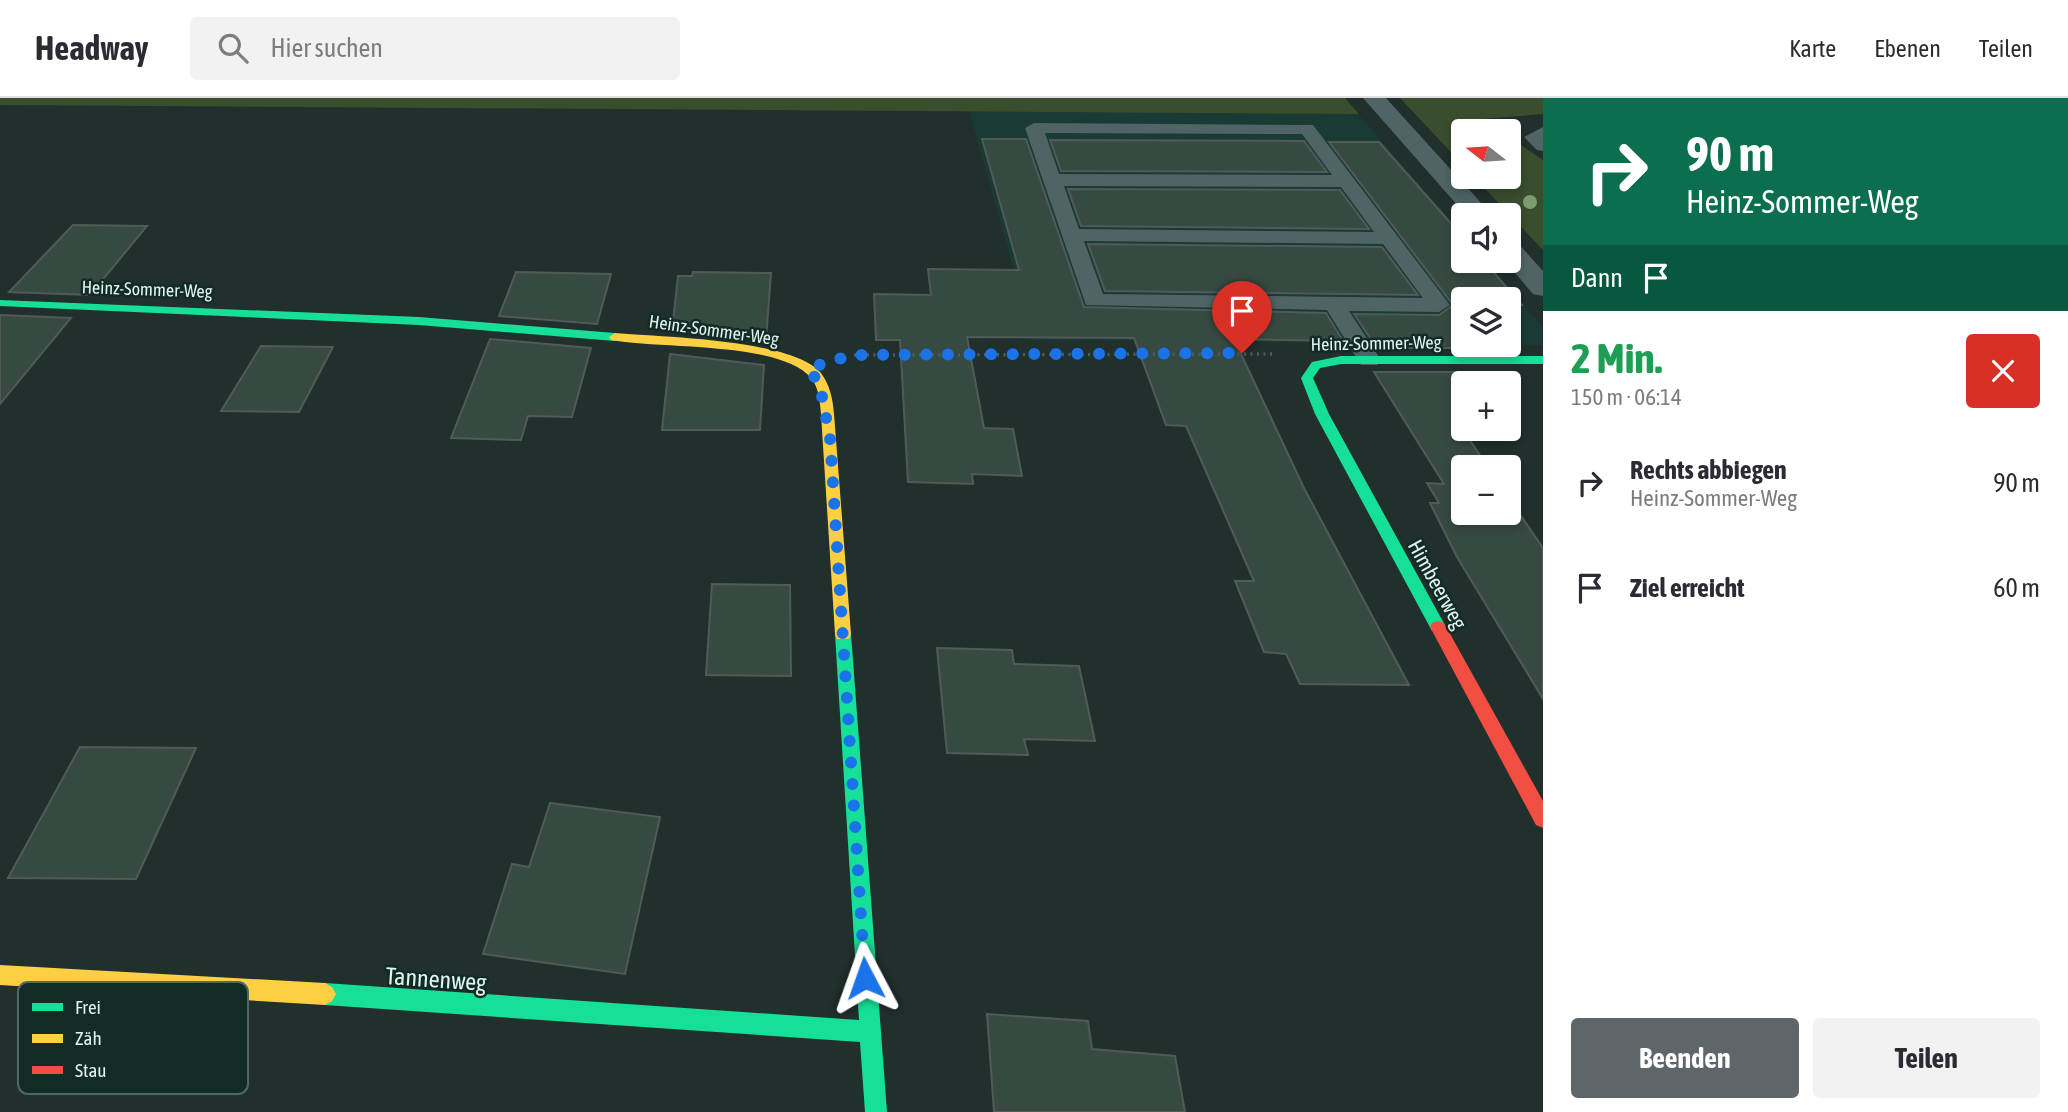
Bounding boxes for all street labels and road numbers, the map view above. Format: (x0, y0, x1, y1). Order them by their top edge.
street label: Heinz-Sommer-Weg (81, 276, 213, 302)
street label: Heinz-Sommer-Weg (648, 310, 780, 350)
street label: Heinz-Sommer-Weg (1310, 331, 1442, 355)
street label: Himbeerweg (1404, 535, 1472, 633)
street label: Tannenweg (385, 962, 488, 996)

